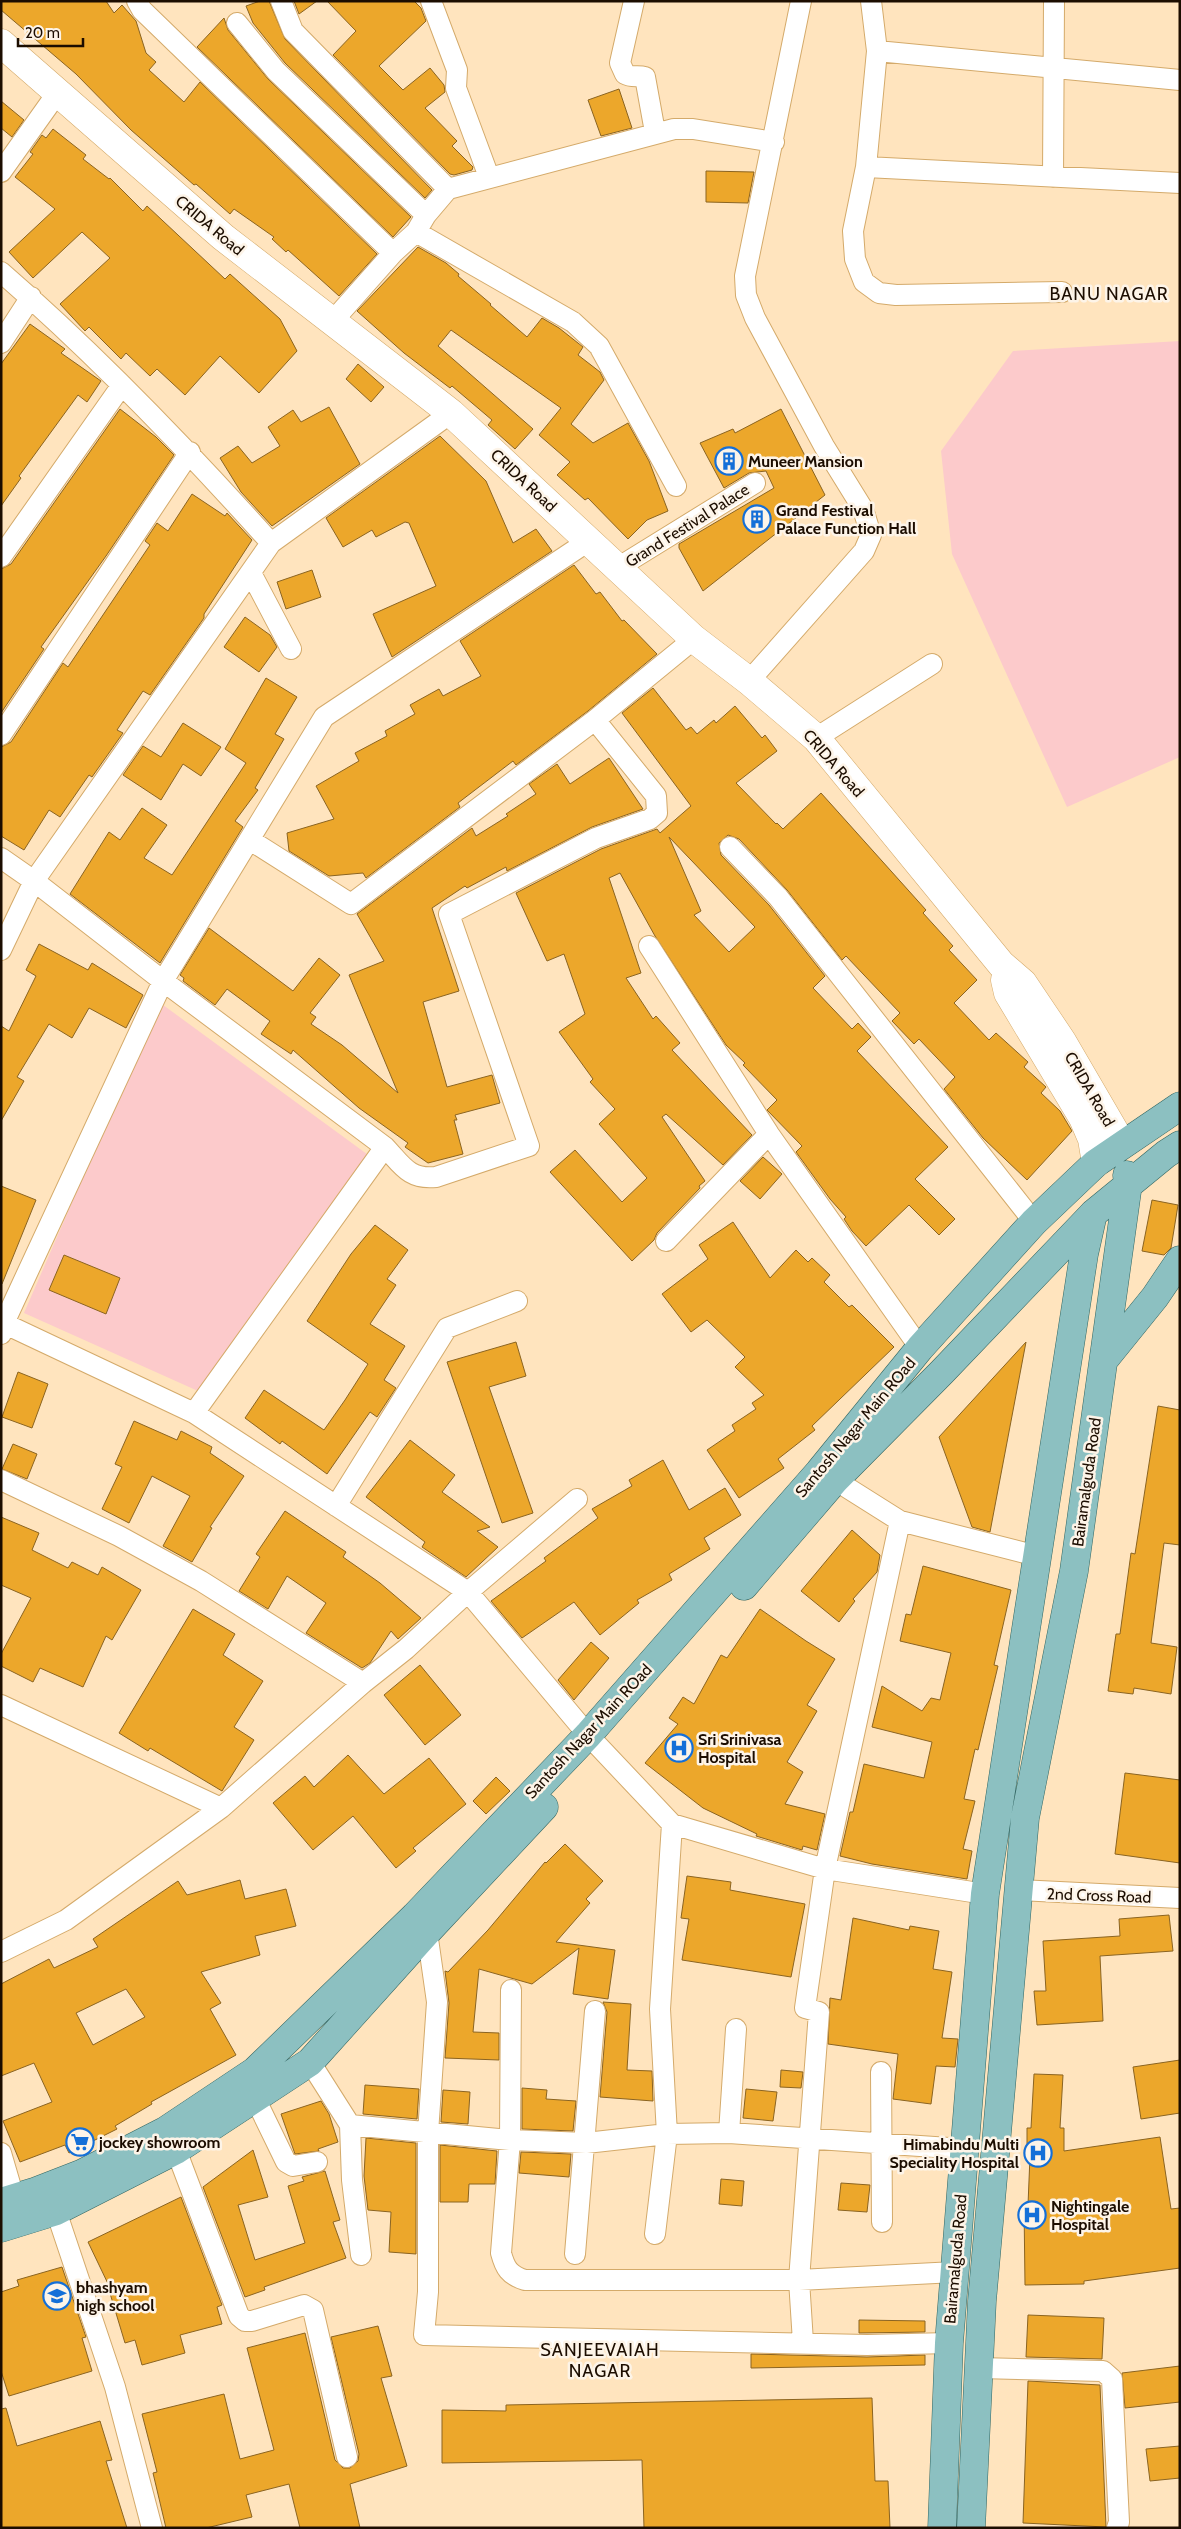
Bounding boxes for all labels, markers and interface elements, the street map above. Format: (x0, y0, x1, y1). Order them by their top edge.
scale bar (18, 15, 82, 47)
text: 20 m (25, 24, 60, 42)
street label: CRIDA Road (172, 191, 248, 259)
district label: BANU NAGAR (1049, 283, 1169, 305)
street label: CRIDA Road (487, 445, 561, 516)
building icon: Muneer Mansion (714, 446, 744, 476)
place label: Muneer Mansion (748, 452, 863, 471)
street label: Grand Festival Palace (622, 480, 753, 571)
place label: Grand Festival Palace Function Hall (776, 501, 916, 538)
building icon: Grand Festival Palace Function Hall (742, 504, 772, 534)
street label: CRIDA Road (799, 726, 868, 801)
street label: CRIDA Road (1061, 1048, 1119, 1130)
street label: Santosh Nagar Main ROad (791, 1353, 920, 1501)
street label: Bairamalguda Road (1068, 1416, 1105, 1548)
street label: Santosh Nagar Main ROad (521, 1660, 656, 1802)
place label: Sri Srinivasa Hospital (698, 1730, 781, 1767)
hospital icon: Sri Srinivasa Hospital (664, 1733, 694, 1763)
street label: 2nd Cross Road (1046, 1884, 1152, 1907)
supermarket icon: jockey showroom (65, 2127, 95, 2157)
place label: jockey showroom (98, 2133, 221, 2152)
place label: Himabindu Multi Speciality Hospital (890, 2135, 1019, 2172)
hospital icon: Himabindu Multi Speciality Hospital (1023, 2138, 1053, 2168)
street label: Bairamalguda Road (940, 2193, 971, 2325)
place label: Nightingale Hospital (1051, 2197, 1129, 2234)
hospital icon: Nightingale Hospital (1017, 2200, 1047, 2230)
place label: bhashyam high school (76, 2278, 154, 2315)
school or university icon: bhashyam high school (42, 2281, 72, 2311)
district label: SANJEEVAIAH NAGAR (540, 2339, 660, 2382)

